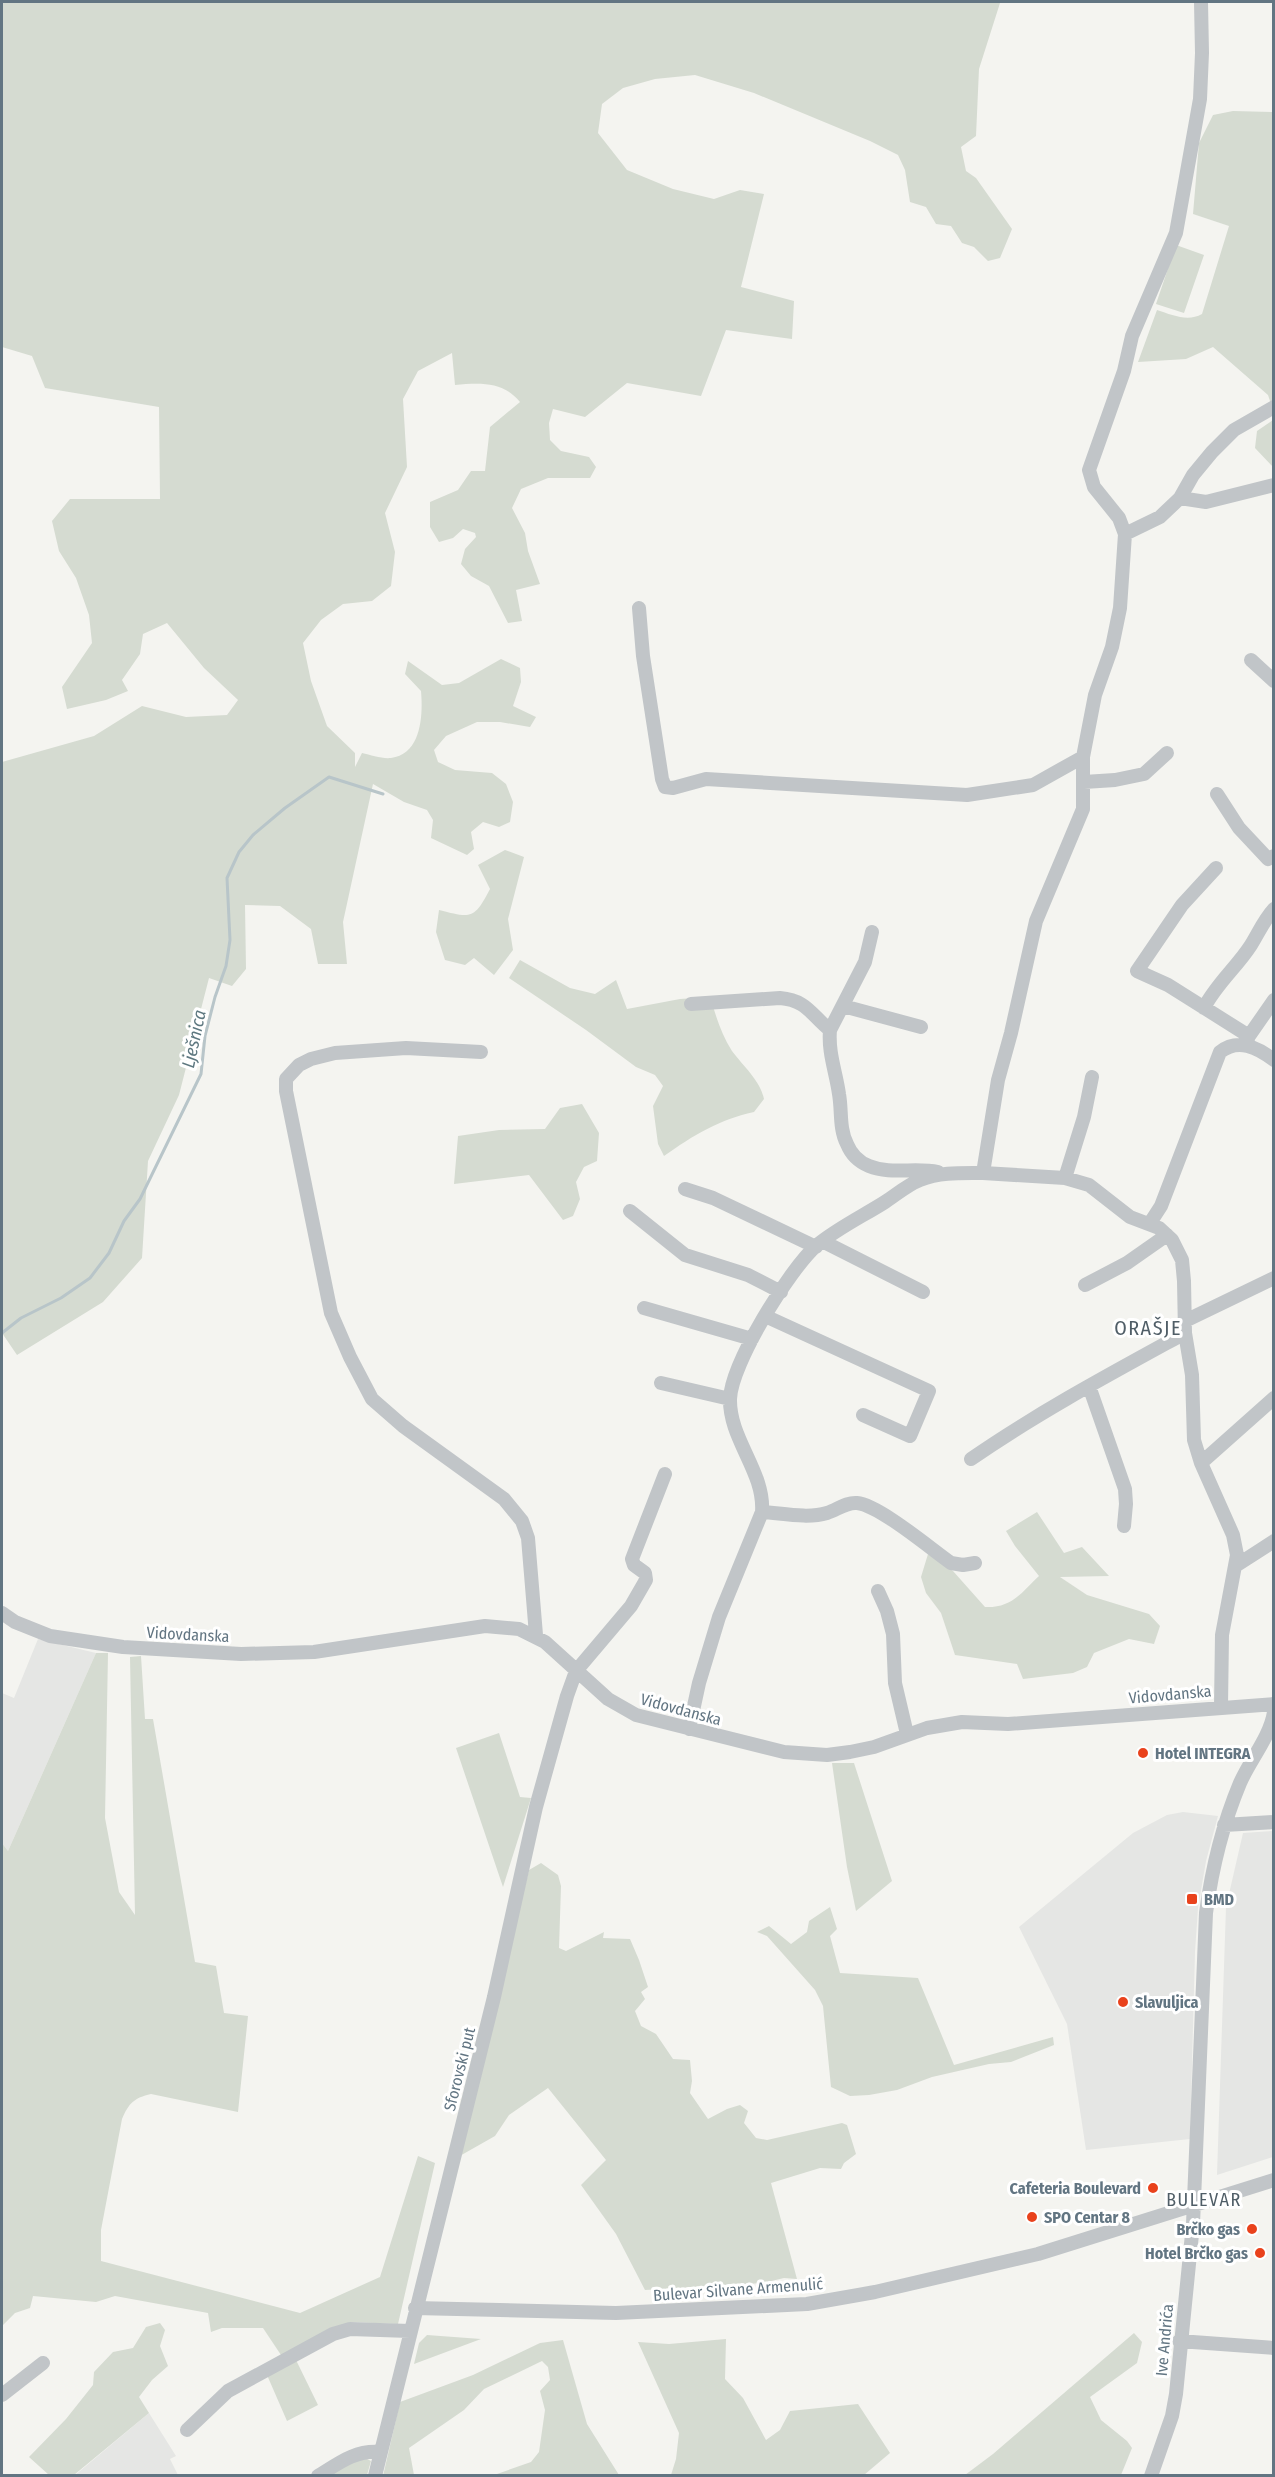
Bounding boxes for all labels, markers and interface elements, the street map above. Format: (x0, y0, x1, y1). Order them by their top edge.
water label: Lješnica (177, 1008, 211, 1070)
district label: ORAŠJE (1114, 1316, 1182, 1340)
street label: Vidovdanska (146, 1623, 230, 1646)
street label: Vidovdanska (1128, 1681, 1212, 1708)
street label: Vidovdanska (638, 1690, 724, 1729)
place label: Hotel INTEGRA (1155, 1744, 1251, 1763)
marker: Hotel INTEGRA (1136, 1746, 1150, 1760)
place label: BMD (1204, 1890, 1234, 1909)
marker: BMD (1185, 1892, 1199, 1906)
place label: Slavuljica (1135, 1993, 1199, 2012)
marker: Slavuljica (1116, 1995, 1130, 2009)
street label: Sforovski put (440, 2025, 479, 2113)
place label: Cafeteria Boulevard (1010, 2179, 1141, 2198)
marker: Cafeteria Boulevard (1146, 2181, 1160, 2195)
district label: BULEVAR (1166, 2189, 1242, 2211)
place label: SPO Centar 8 (1044, 2208, 1131, 2227)
marker: SPO Centar 8 (1025, 2210, 1039, 2224)
place label: Brčko gas (1176, 2220, 1240, 2239)
marker: Brčko gas (1245, 2222, 1259, 2236)
place label: Hotel Brčko gas (1145, 2244, 1248, 2263)
marker: Hotel Brčko gas (1253, 2246, 1267, 2260)
street label: Bulevar Silvane Armenulić (652, 2274, 824, 2305)
street label: Ive Andrića (1152, 2303, 1177, 2377)

